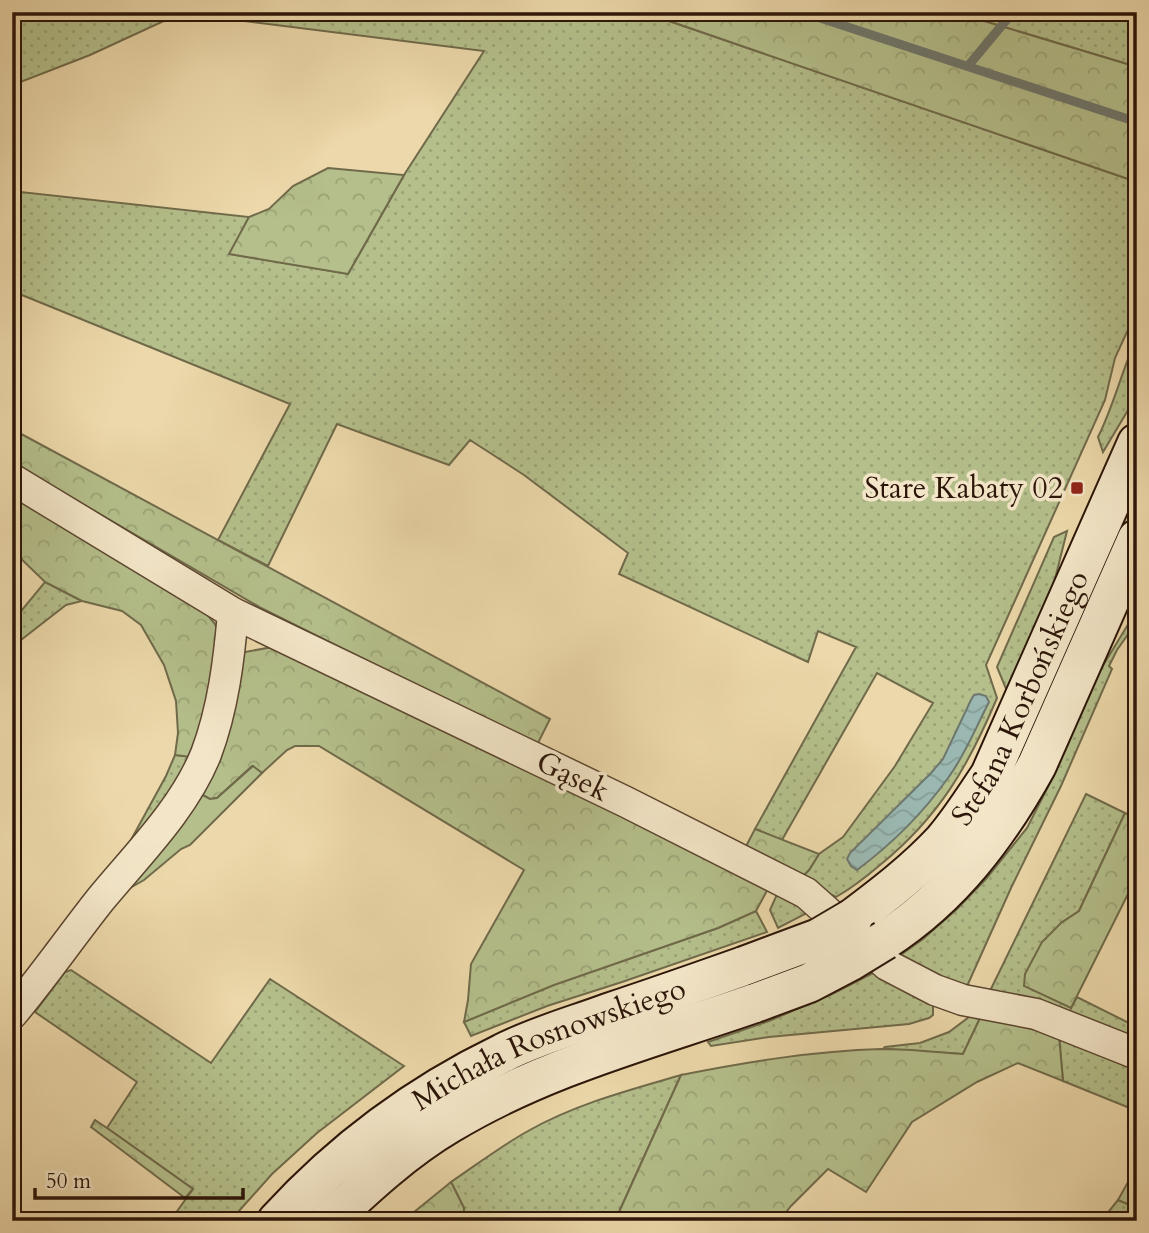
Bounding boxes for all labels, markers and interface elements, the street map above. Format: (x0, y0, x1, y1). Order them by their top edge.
place label: Stare Kabaty 02 (864, 468, 1063, 509)
marker: Stare Kabaty 02 (1069, 480, 1085, 496)
street label: Stefana Korbońskiego (942, 564, 1099, 834)
street label: Gąsek (530, 741, 616, 812)
street label: Michała Rosnowskiego (404, 968, 691, 1121)
scale bar (35, 1156, 243, 1200)
text: 50 m (46, 1167, 91, 1196)

